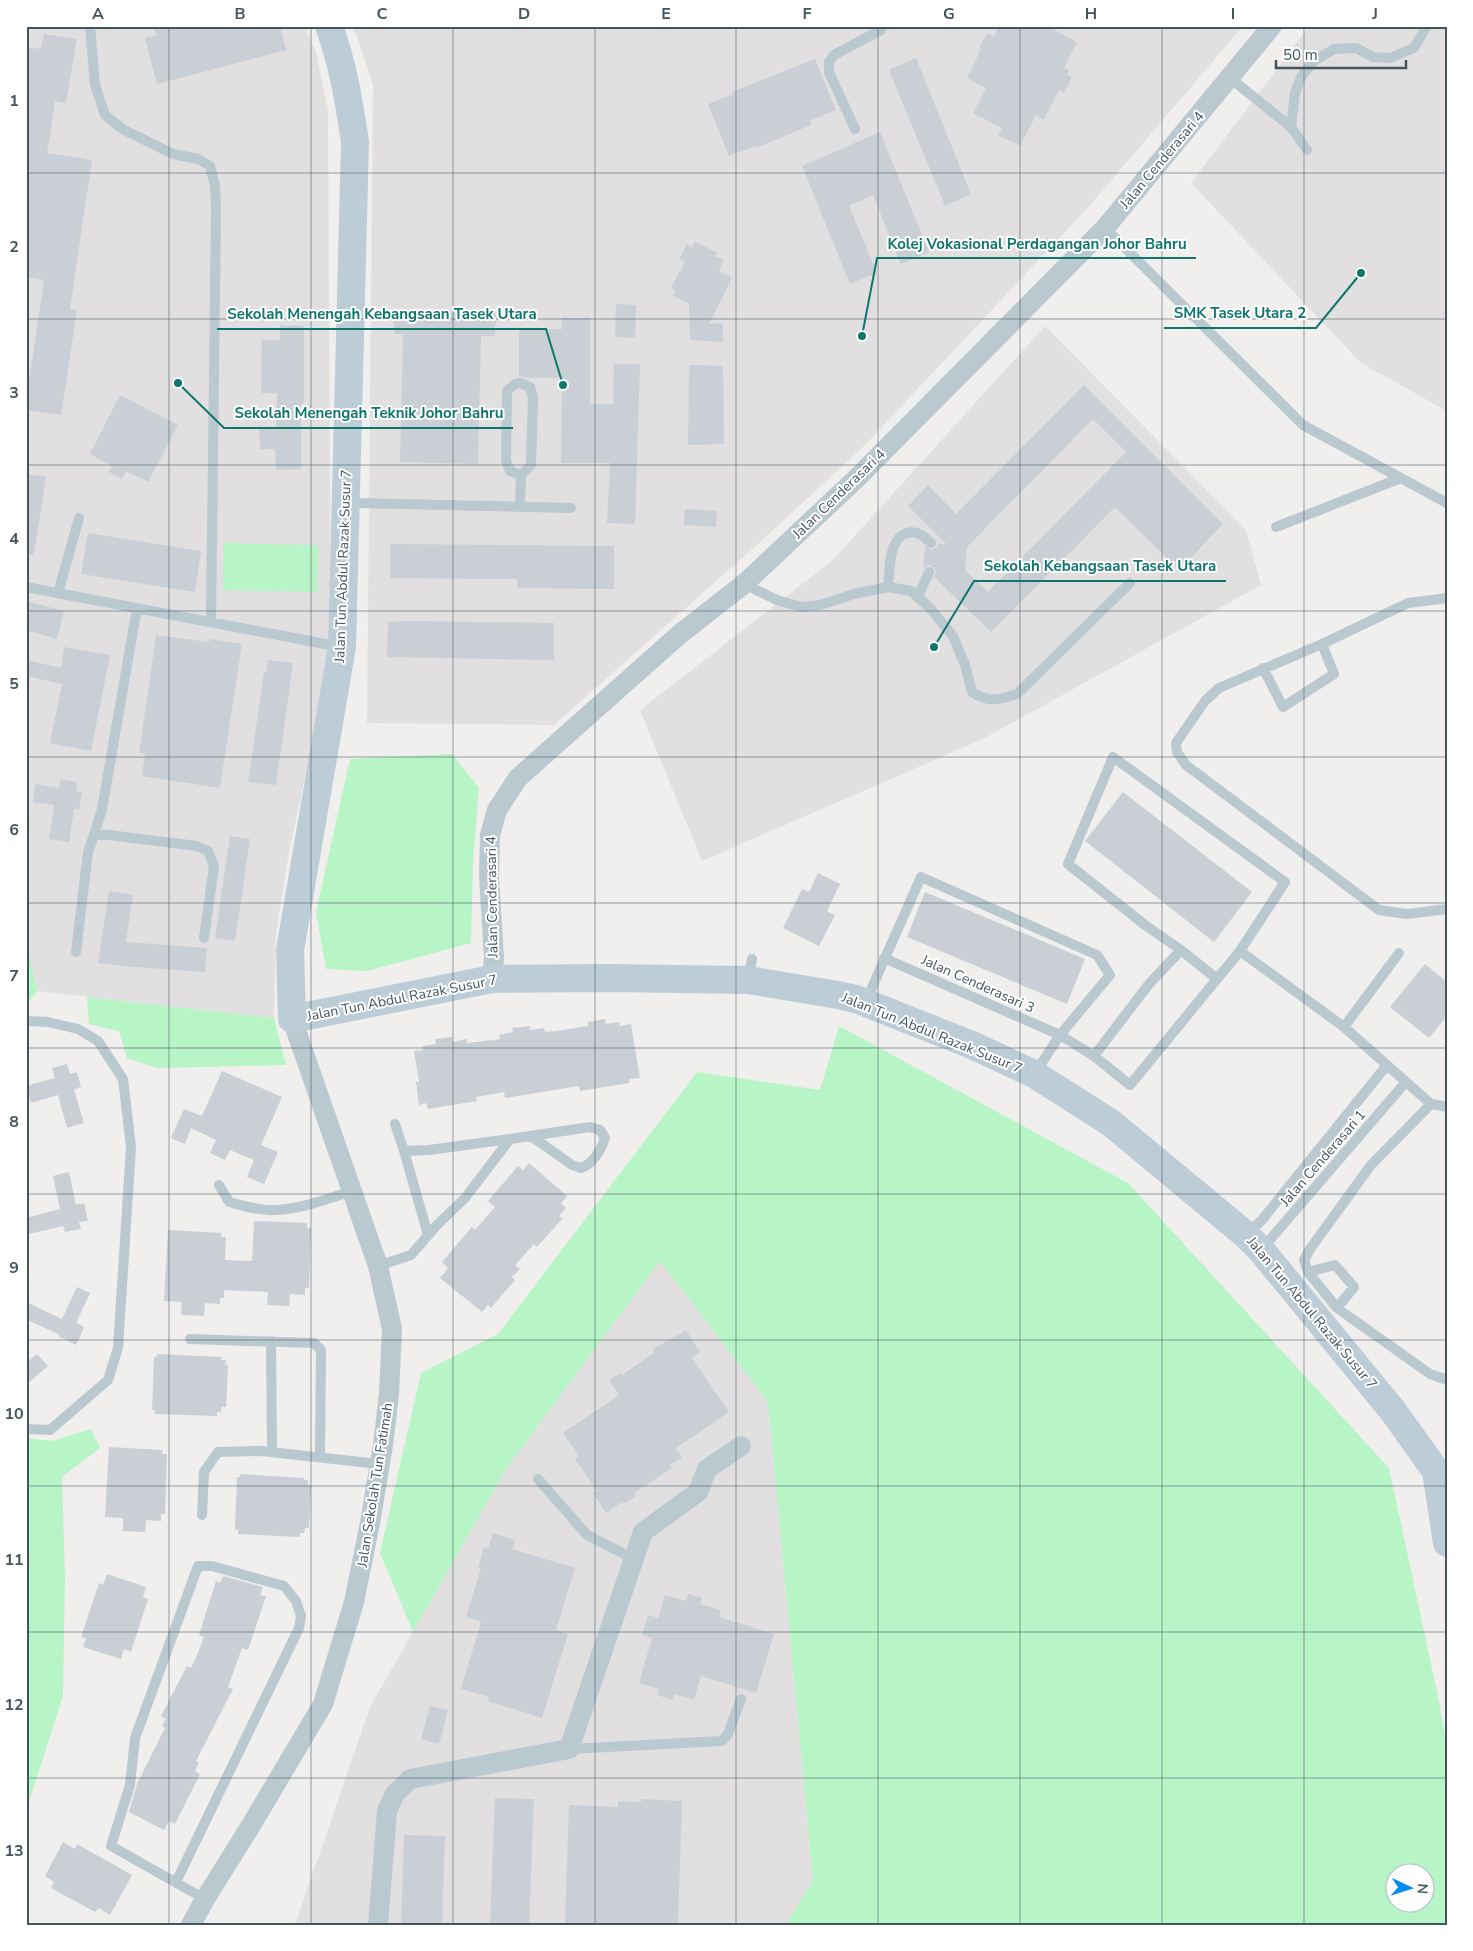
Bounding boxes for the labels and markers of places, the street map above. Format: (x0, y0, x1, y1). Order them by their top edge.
callout: Kolej Vokasional Perdagangan Johor Bahru (877, 228, 1196, 258)
callout: SMK Tasek Utara 2 (1164, 298, 1316, 328)
callout: Sekolah Menengah Kebangsaan Tasek Utara (217, 299, 546, 329)
callout: Sekolah Menengah Teknik Johor Bahru (224, 398, 513, 428)
callout: Sekolah Kebangsaan Tasek Utara (974, 551, 1226, 581)

